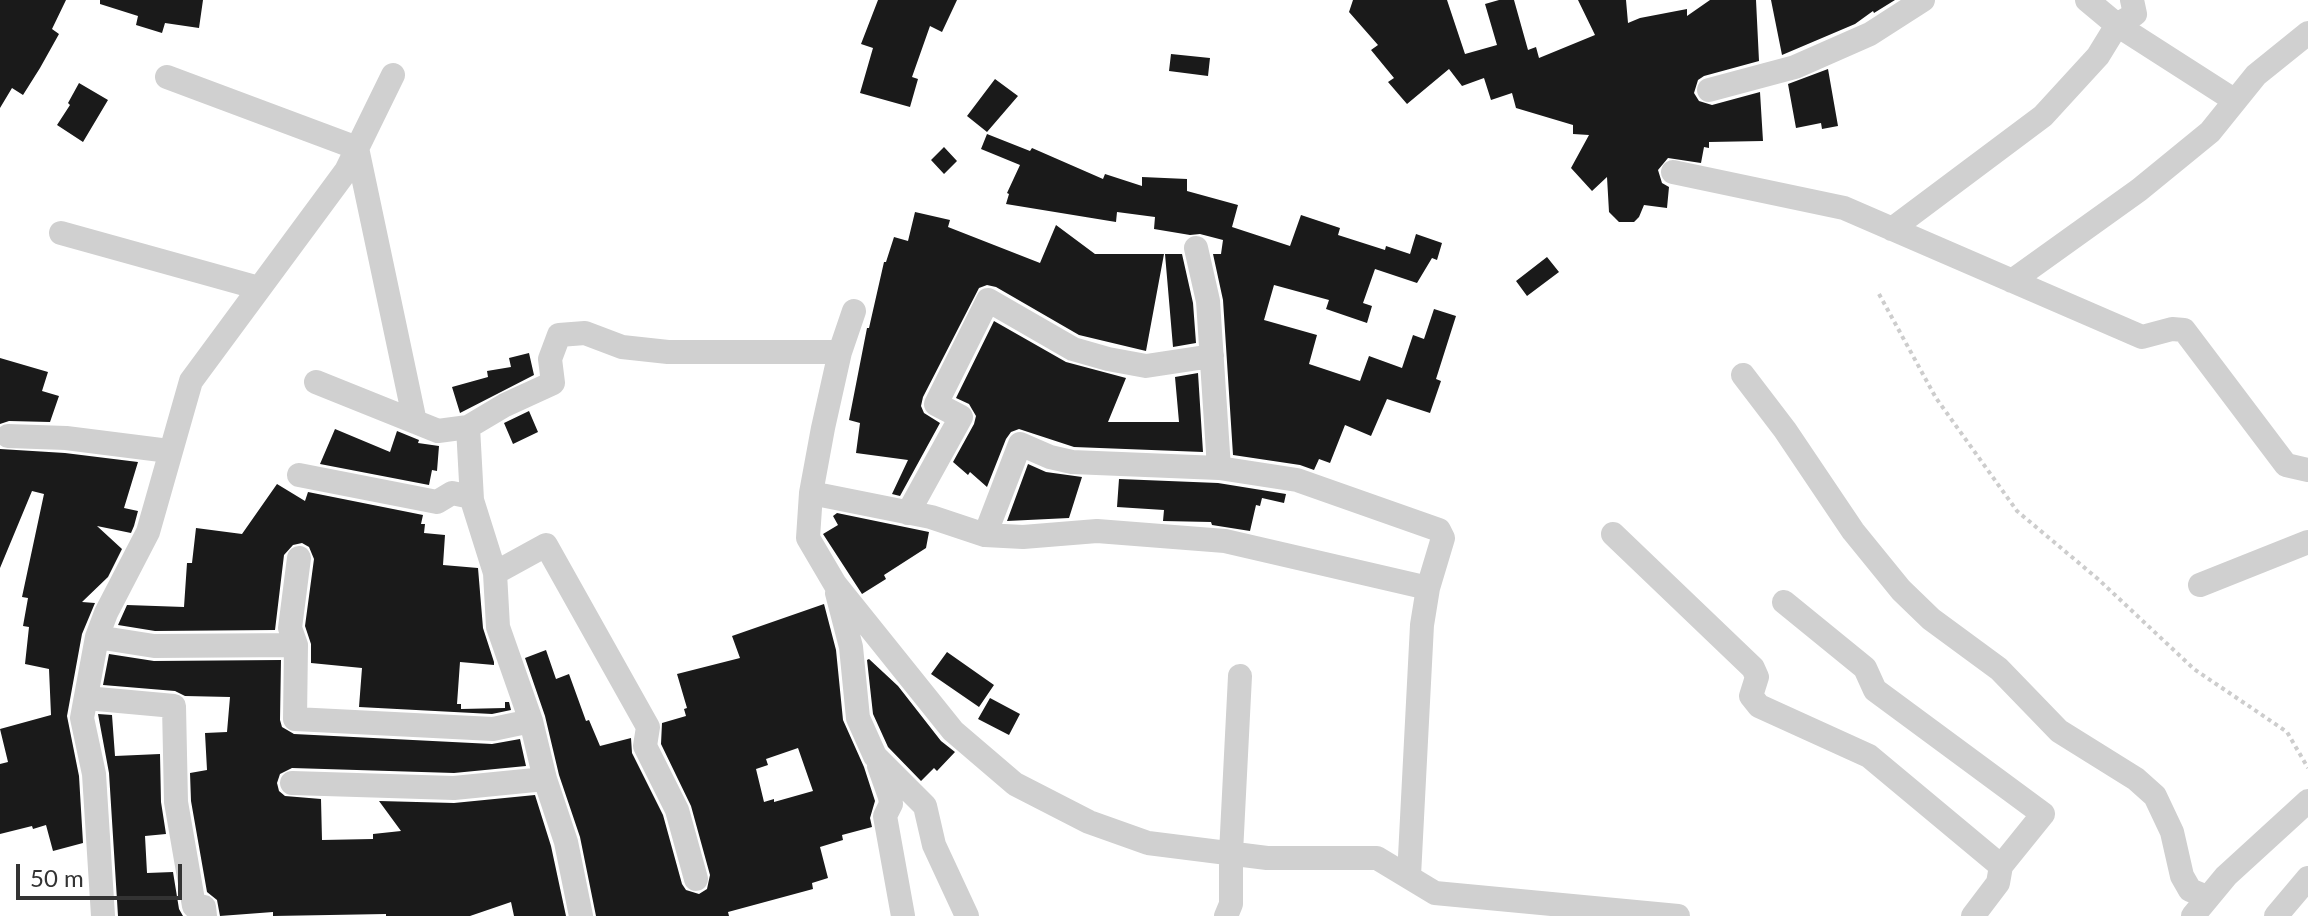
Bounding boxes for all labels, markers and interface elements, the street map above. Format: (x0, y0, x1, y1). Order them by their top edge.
scale bar (20, 848, 186, 898)
text: 50 m (30, 863, 84, 892)

